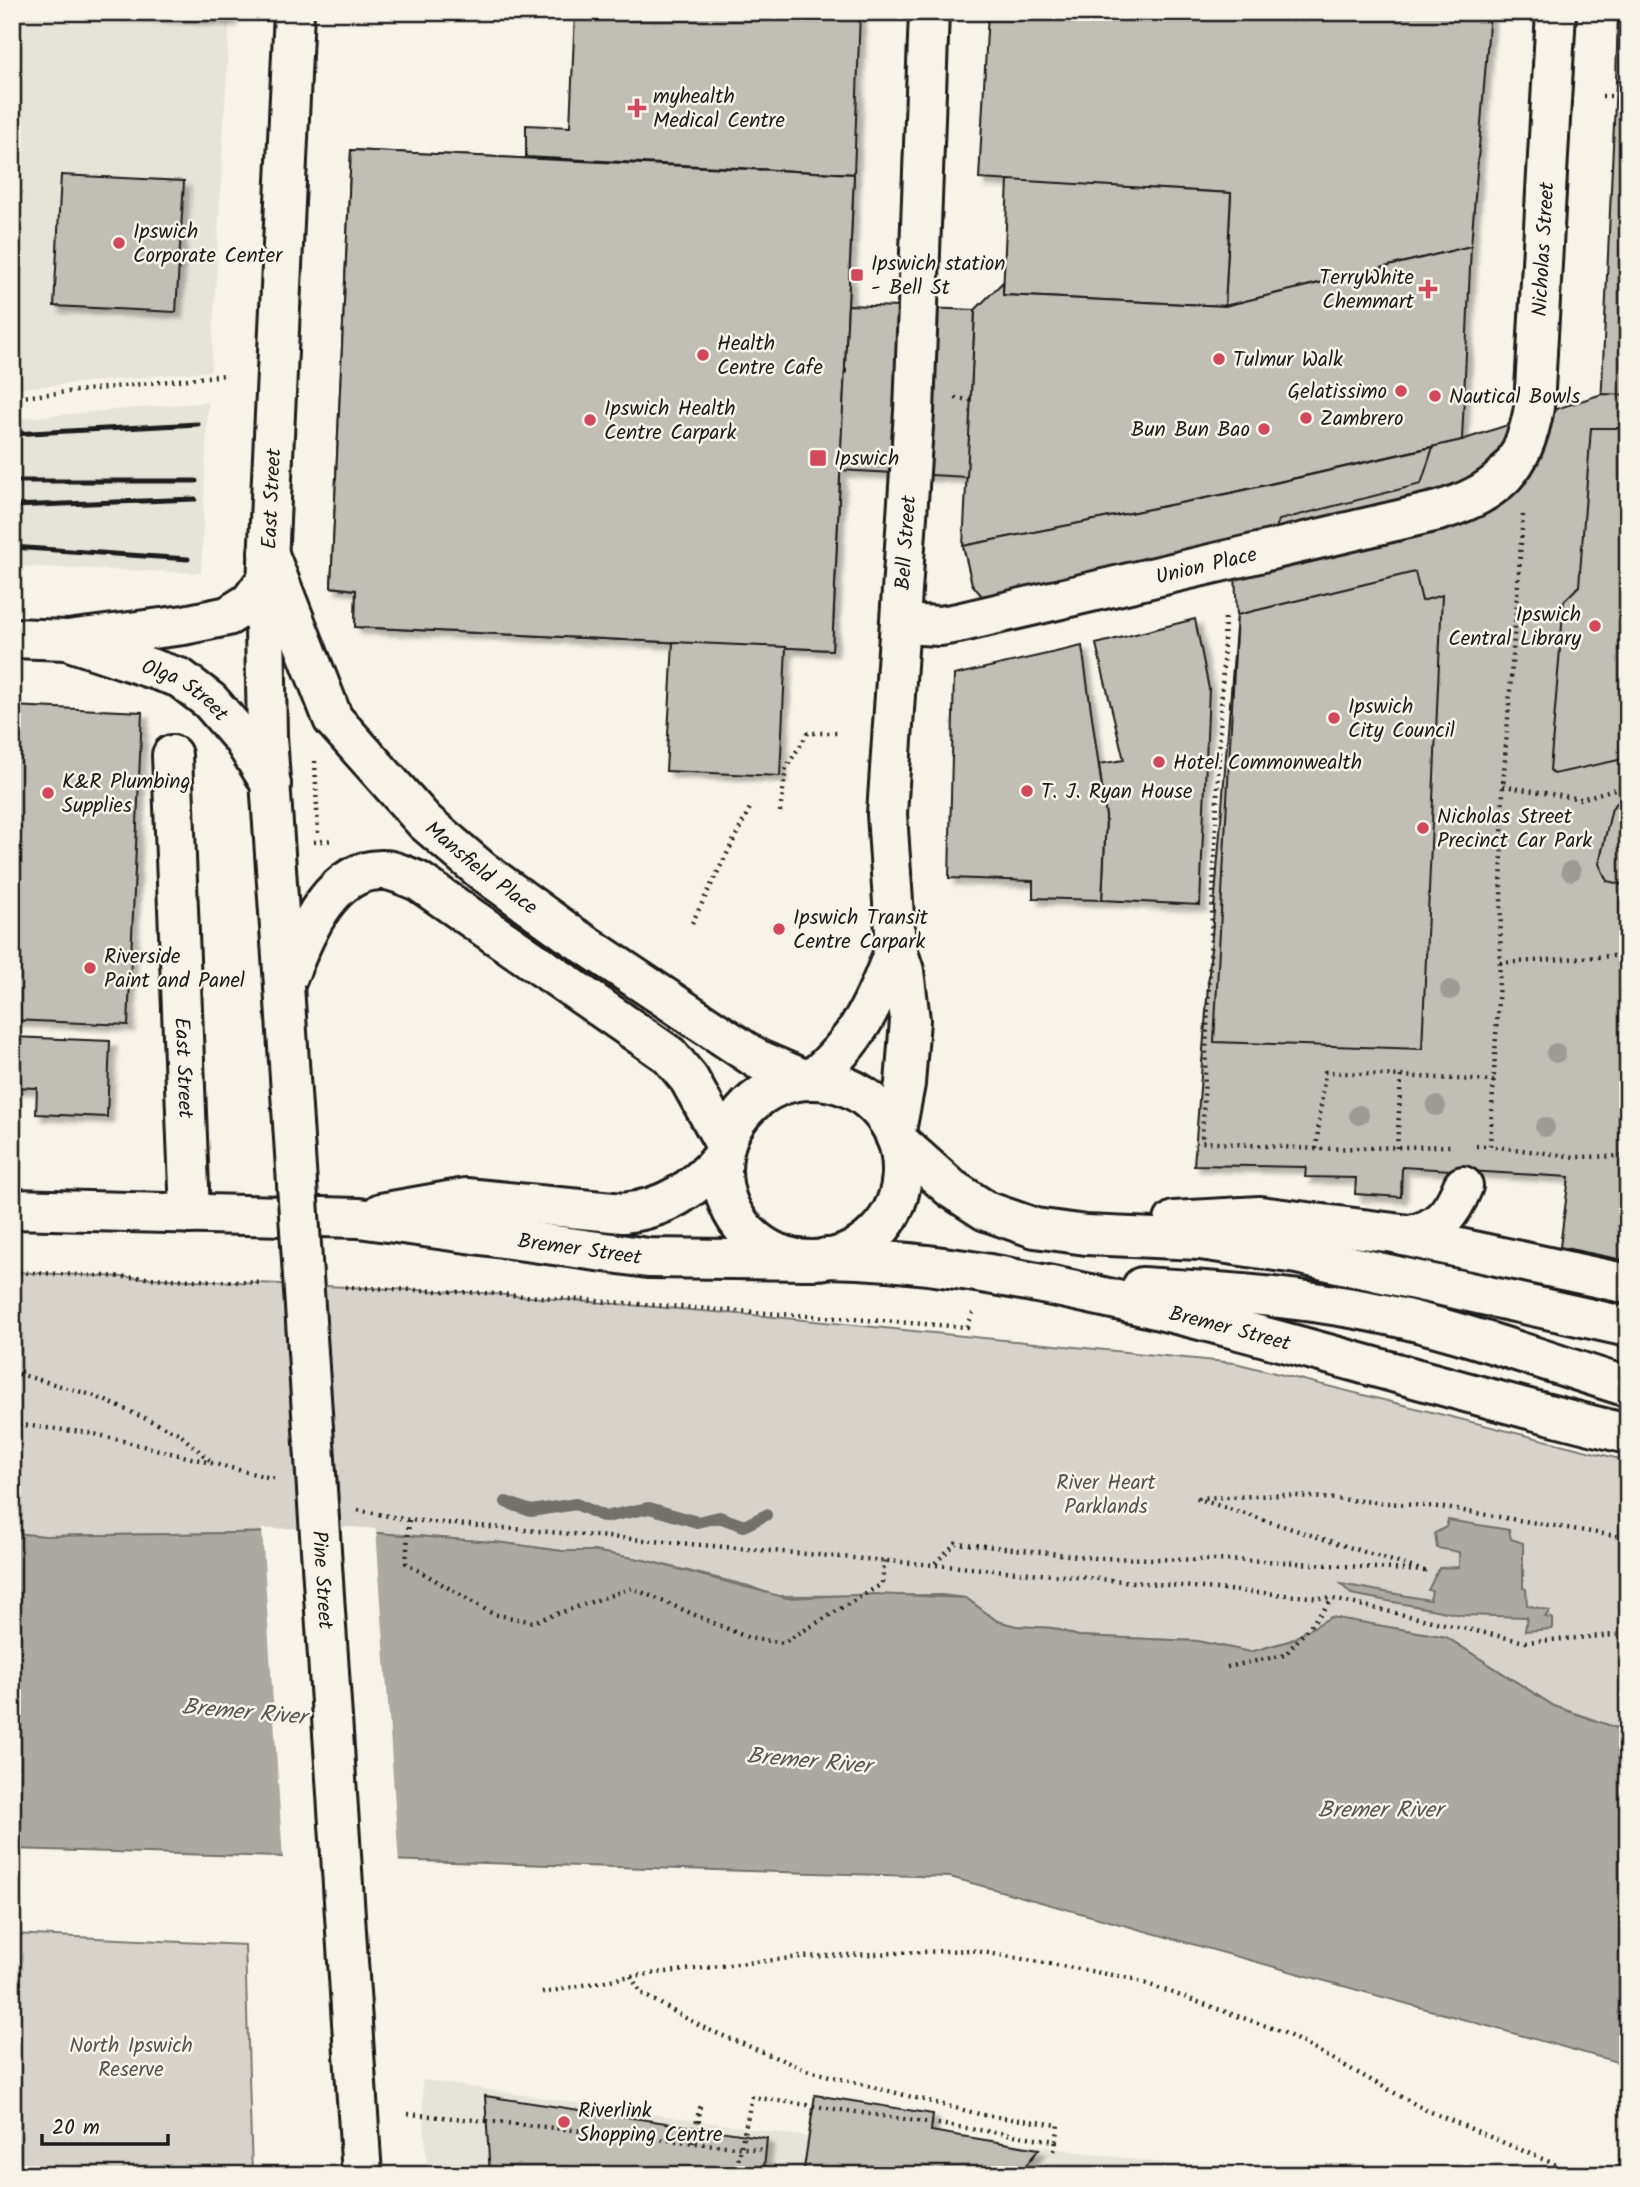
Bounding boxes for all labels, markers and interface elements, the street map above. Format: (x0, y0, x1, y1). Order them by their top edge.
place label: myhealth Medical Centre (653, 81, 786, 138)
marker: myhealth Medical Centre (627, 98, 647, 118)
street label: Nicholas Street (1524, 180, 1565, 318)
place label: Ipswich Corporate Center (133, 216, 283, 273)
marker: Ipswich Corporate Center (111, 235, 127, 251)
place label: Ipswich station - Bell St (871, 248, 1005, 305)
place label: TerryWhite Chemmart (1319, 262, 1415, 319)
marker: Ipswich station - Bell St (849, 267, 865, 283)
marker: TerryWhite Chemmart (1420, 281, 1436, 297)
place label: Health Centre Cafe (717, 328, 823, 385)
place label: Tulmur Walk (1233, 344, 1343, 377)
marker: Health Centre Cafe (695, 347, 711, 363)
marker: Tulmur Walk (1211, 351, 1227, 367)
place label: Gelatissimo (1287, 376, 1387, 409)
place label: Nautical Bowls (1449, 381, 1580, 414)
marker: Gelatissimo (1393, 383, 1409, 399)
marker: Nautical Bowls (1427, 388, 1443, 404)
place label: Ipswich Health Centre Carpark (604, 393, 736, 450)
place label: Zambrero (1320, 403, 1403, 436)
marker: Zambrero (1298, 410, 1314, 426)
marker: Ipswich Health Centre Carpark (582, 412, 598, 428)
place label: Bun Bun Bao (1131, 414, 1250, 447)
marker: Bun Bun Bao (1256, 421, 1272, 437)
place label: Ipswich (834, 443, 899, 476)
street label: East Street (254, 447, 291, 550)
marker: Ipswich (808, 448, 828, 468)
street label: Bell Street (887, 493, 926, 591)
street label: Union Place (1152, 539, 1261, 594)
place label: Ipswich Central Library (1448, 599, 1581, 656)
marker: Ipswich Central Library (1587, 618, 1603, 634)
street label: Olga Street (137, 651, 236, 730)
place label: Ipswich City Council (1348, 691, 1455, 748)
marker: Ipswich City Council (1326, 710, 1342, 726)
place label: Hotel Commonwealth (1173, 747, 1362, 780)
marker: Hotel Commonwealth (1151, 754, 1167, 770)
place label: K&R Plumbing Supplies (62, 766, 190, 823)
place label: T. J. Ryan House (1041, 776, 1193, 809)
marker: T. J. Ryan House (1019, 783, 1035, 799)
marker: K&R Plumbing Supplies (40, 785, 56, 801)
place label: Nicholas Street Precinct Car Park (1437, 801, 1592, 858)
street label: Mansfield Place (417, 814, 545, 924)
marker: Nicholas Street Precinct Car Park (1415, 820, 1431, 836)
place label: Ipswich Transit Centre Carpark (793, 902, 929, 959)
marker: Ipswich Transit Centre Carpark (771, 921, 787, 937)
place label: Riverside Paint and Panel (104, 941, 245, 998)
marker: Riverside Paint and Panel (82, 960, 98, 976)
street label: East Street (164, 1017, 201, 1120)
street label: Bremer Street (516, 1225, 644, 1275)
street label: Bremer Street (1165, 1298, 1295, 1361)
park label: River Heart Parklands (1056, 1467, 1157, 1524)
street label: Pine Street (302, 1529, 341, 1631)
water label: Bremer River (180, 1690, 312, 1737)
water label: Bremer River (745, 1739, 877, 1786)
water label: Bremer River (1318, 1793, 1447, 1829)
park label: North Ipswich Reserve (69, 2030, 193, 2087)
place label: Riverlink Shopping Centre (578, 2095, 723, 2152)
scale bar (42, 2103, 168, 2147)
text: 20 m (52, 2112, 100, 2145)
marker: Riverlink Shopping Centre (556, 2114, 572, 2130)

